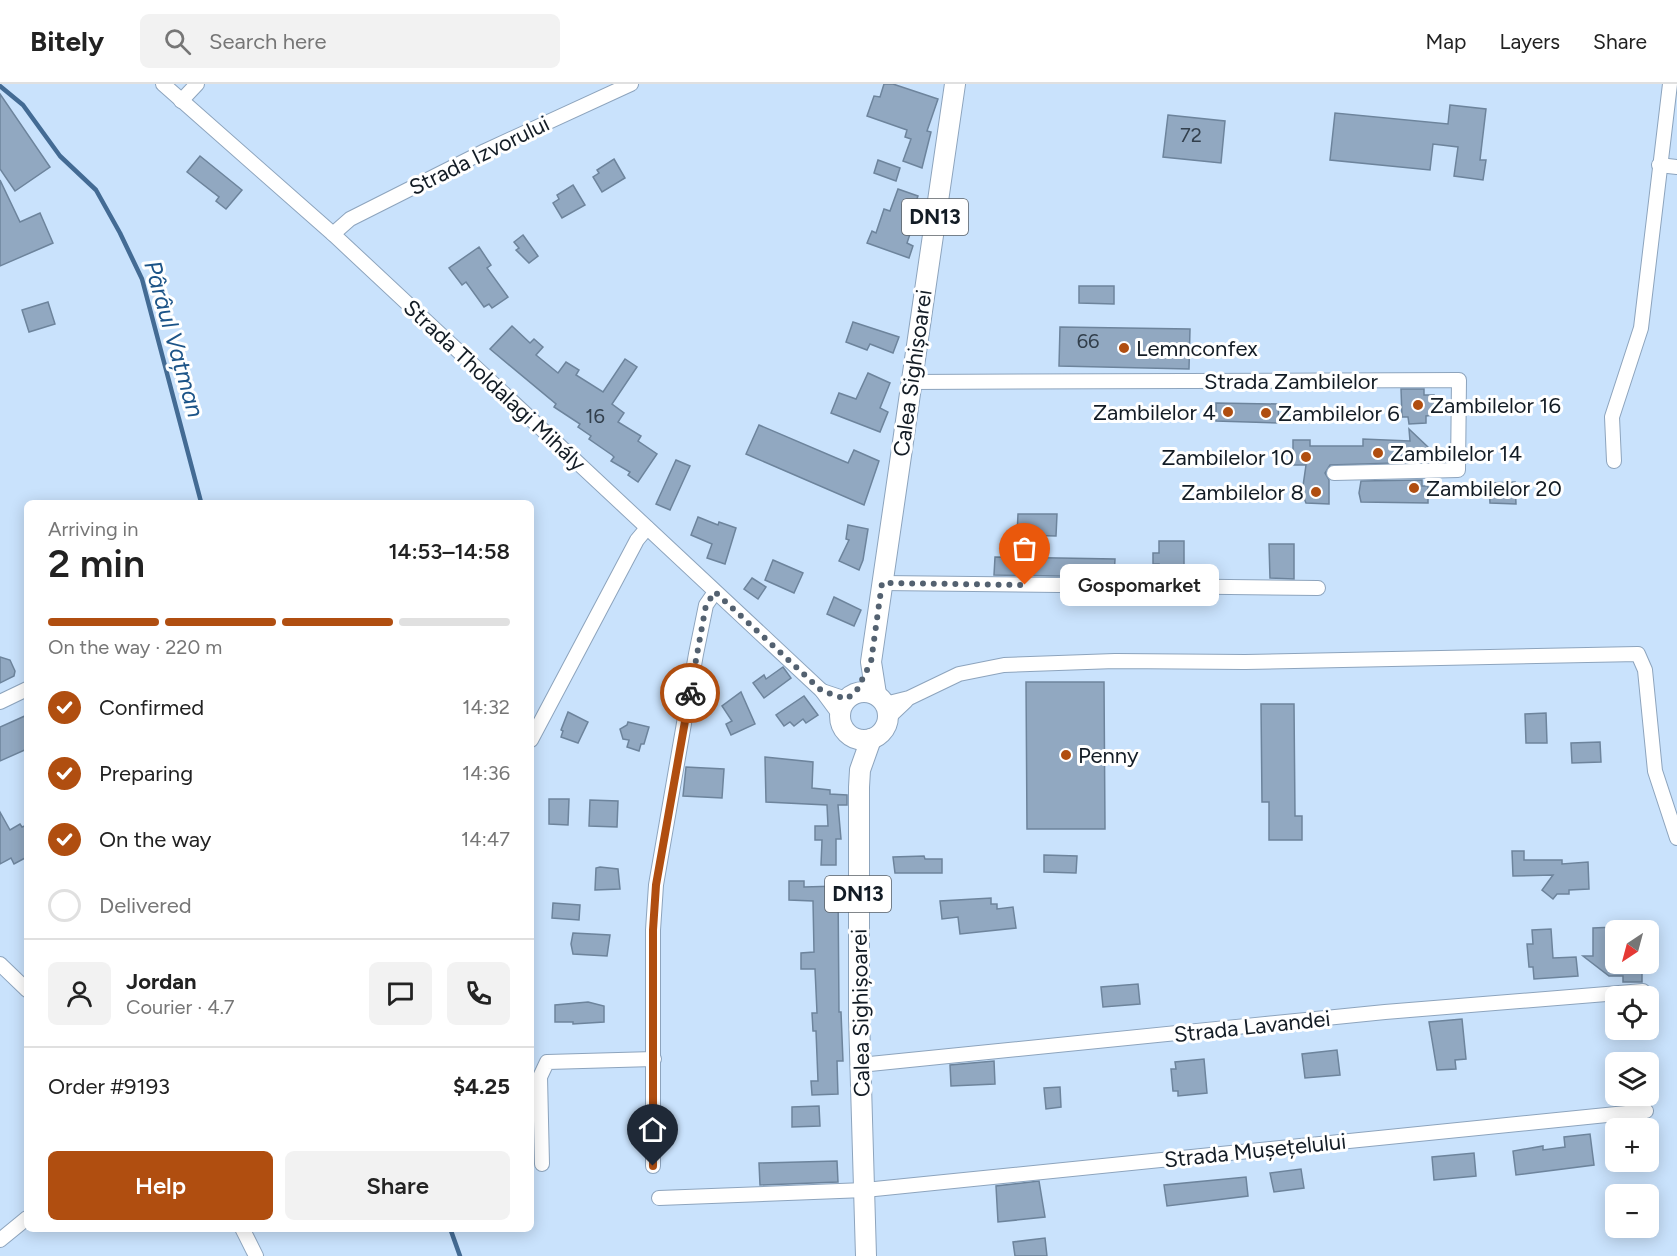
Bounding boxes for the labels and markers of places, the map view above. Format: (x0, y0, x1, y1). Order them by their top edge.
place label: Lemnconfex (1136, 335, 1258, 362)
marker: Lemnconfex (1117, 341, 1131, 355)
place label: Zambilelor 16 (1430, 392, 1561, 419)
marker: Zambilelor 16 (1411, 398, 1425, 412)
place label: Zambilelor 4 (1093, 399, 1216, 426)
place label: Zambilelor 6 (1278, 400, 1400, 427)
marker: Zambilelor 4 (1221, 405, 1235, 419)
marker: Zambilelor 6 (1259, 406, 1273, 420)
place label: Zambilelor 14 (1390, 440, 1522, 467)
place label: Zambilelor 10 (1161, 444, 1294, 471)
marker: Zambilelor 14 (1371, 446, 1385, 460)
marker: Zambilelor 10 (1299, 450, 1313, 464)
place label: Zambilelor 20 (1426, 475, 1562, 502)
place label: Zambilelor 8 (1181, 479, 1304, 506)
marker: Zambilelor 20 (1407, 481, 1421, 495)
marker: Zambilelor 8 (1309, 485, 1323, 499)
pin (999, 523, 1050, 585)
callout: Gospomarket (1061, 564, 1220, 606)
place label: Penny (1078, 742, 1139, 769)
marker: Penny (1059, 748, 1073, 762)
pin (627, 1104, 678, 1166)

